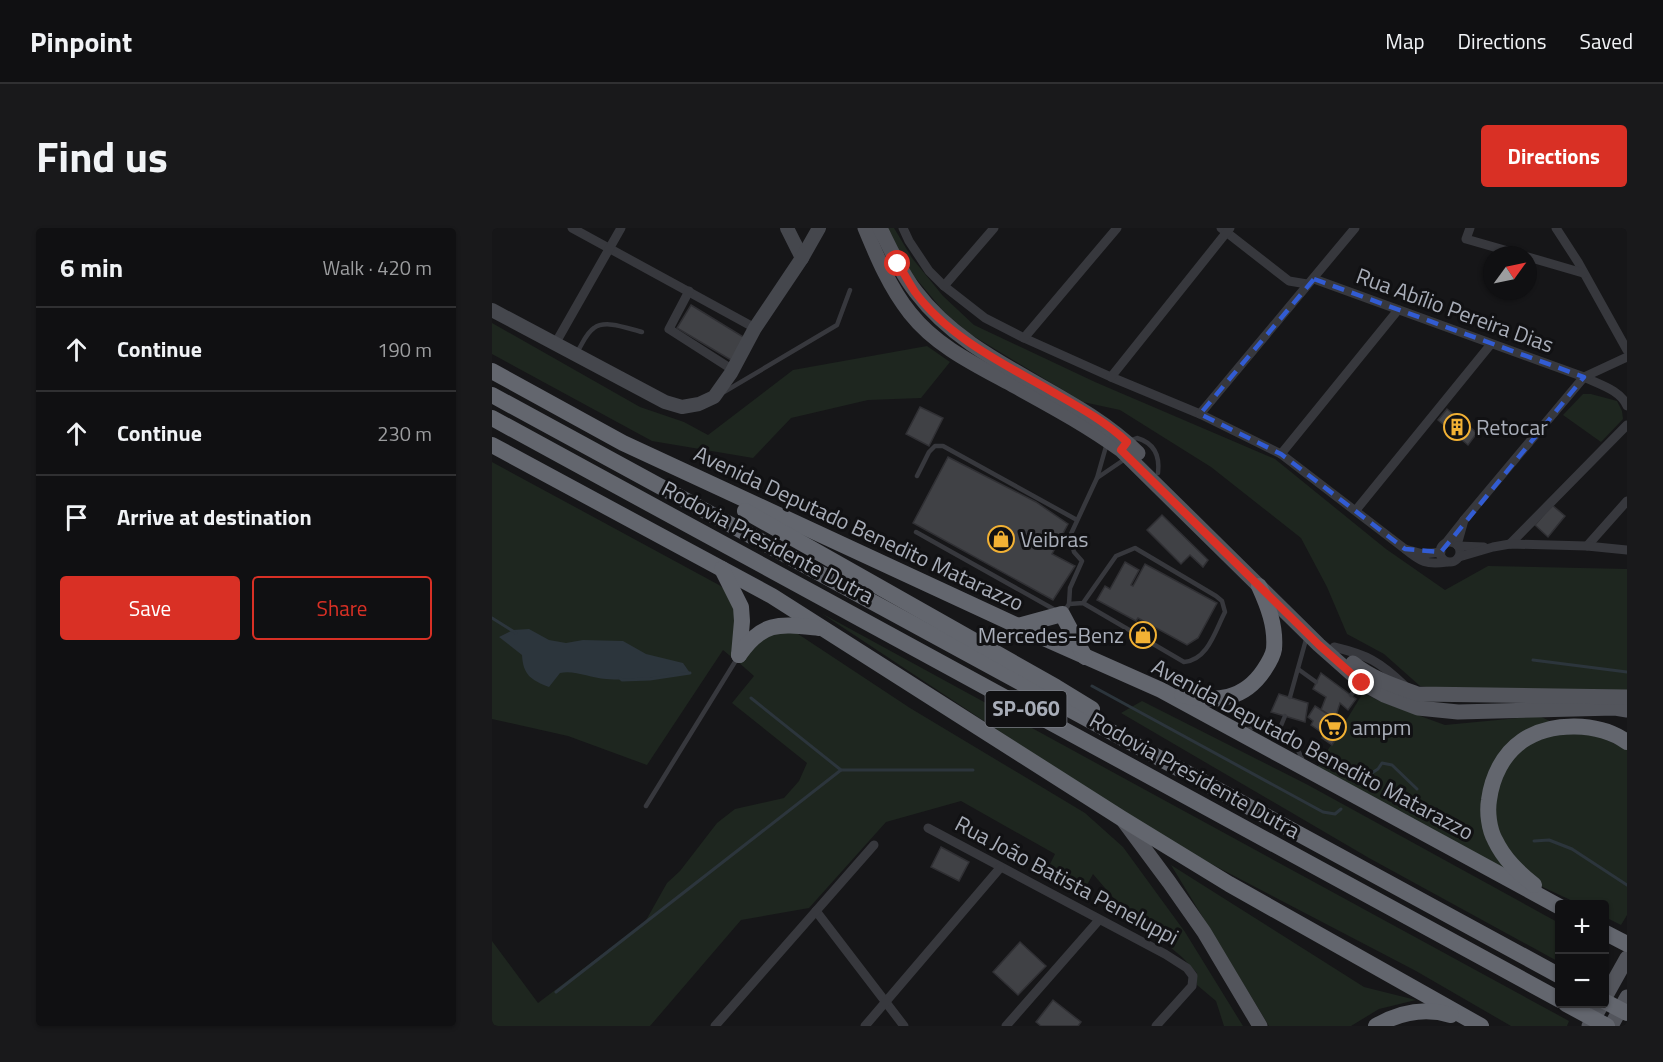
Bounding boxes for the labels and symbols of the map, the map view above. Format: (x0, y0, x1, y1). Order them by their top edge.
north arrow (1483, 246, 1537, 300)
route start (884, 250, 910, 276)
street label: Rua Abílio Pereira Dias (1351, 258, 1559, 362)
place label: Retocar (1476, 410, 1548, 444)
building icon: Retocar (1442, 412, 1472, 442)
street label: Avenida Deputado Benedito Matarazzo (688, 436, 1030, 620)
street label: Rodovia Presidente Dutra (656, 472, 880, 612)
place label: Veibras (1020, 522, 1088, 556)
shop icon: Veibras (986, 524, 1016, 554)
place label: Mercedes-Benz (978, 618, 1124, 652)
shop icon: Mercedes-Benz (1128, 620, 1158, 650)
street label: Avenida Deputado Benedito Matarazzo (1146, 649, 1480, 849)
route end (1348, 669, 1374, 695)
road number: SP-060 (986, 691, 1066, 727)
street label: Rodovia Presidente Dutra (1083, 703, 1307, 847)
place label: ampm (1352, 710, 1411, 744)
supermarket icon: ampm (1318, 712, 1348, 742)
street label: Rua João Batista Peneluppi (949, 807, 1185, 953)

